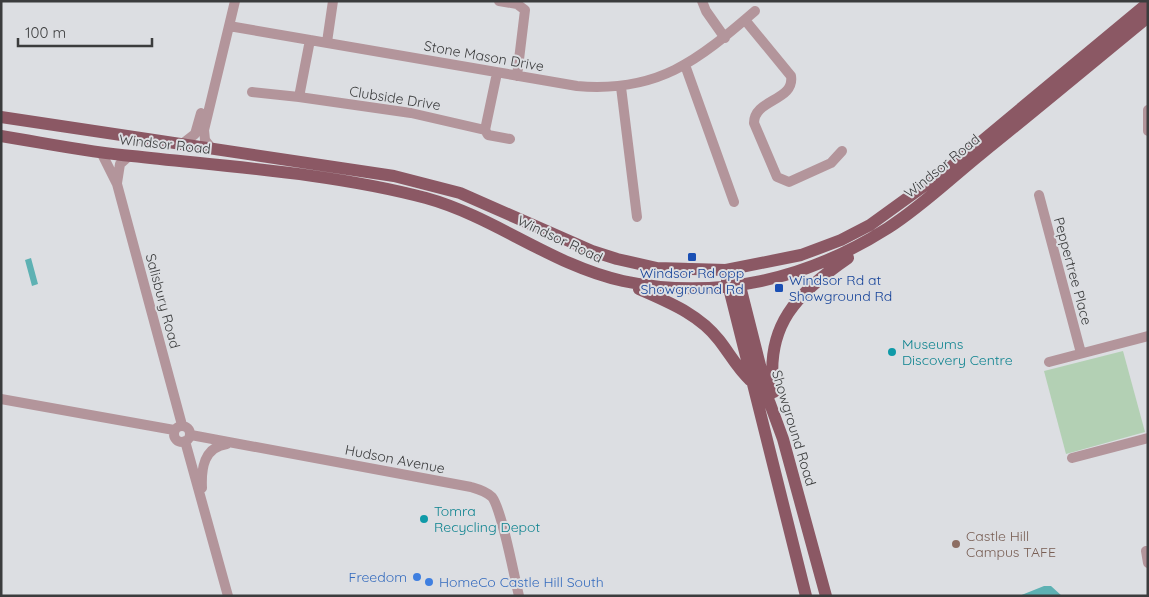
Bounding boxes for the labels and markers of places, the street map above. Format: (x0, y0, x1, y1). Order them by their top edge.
marker: Windsor Rd opp Showground Rd (686, 251, 698, 263)
place label: Windsor Rd opp Showground Rd (640, 264, 744, 298)
place label: Windsor Rd at Showground Rd (789, 271, 892, 305)
marker: Windsor Rd at Showground Rd (773, 282, 785, 294)
place label: Museums Discovery Centre (902, 335, 1013, 369)
marker: Museums Discovery Centre (886, 346, 898, 358)
place label: Tomra Recycling Depot (434, 502, 540, 536)
marker: Tomra Recycling Depot (418, 513, 430, 525)
place label: Castle Hill Campus TAFE (966, 527, 1056, 561)
marker: Castle Hill Campus TAFE (950, 538, 962, 550)
place label: Freedom (349, 568, 407, 586)
marker: Freedom (411, 571, 423, 583)
place label: HomeCo Castle Hill South (439, 573, 604, 591)
marker: HomeCo Castle Hill South (423, 576, 435, 588)

